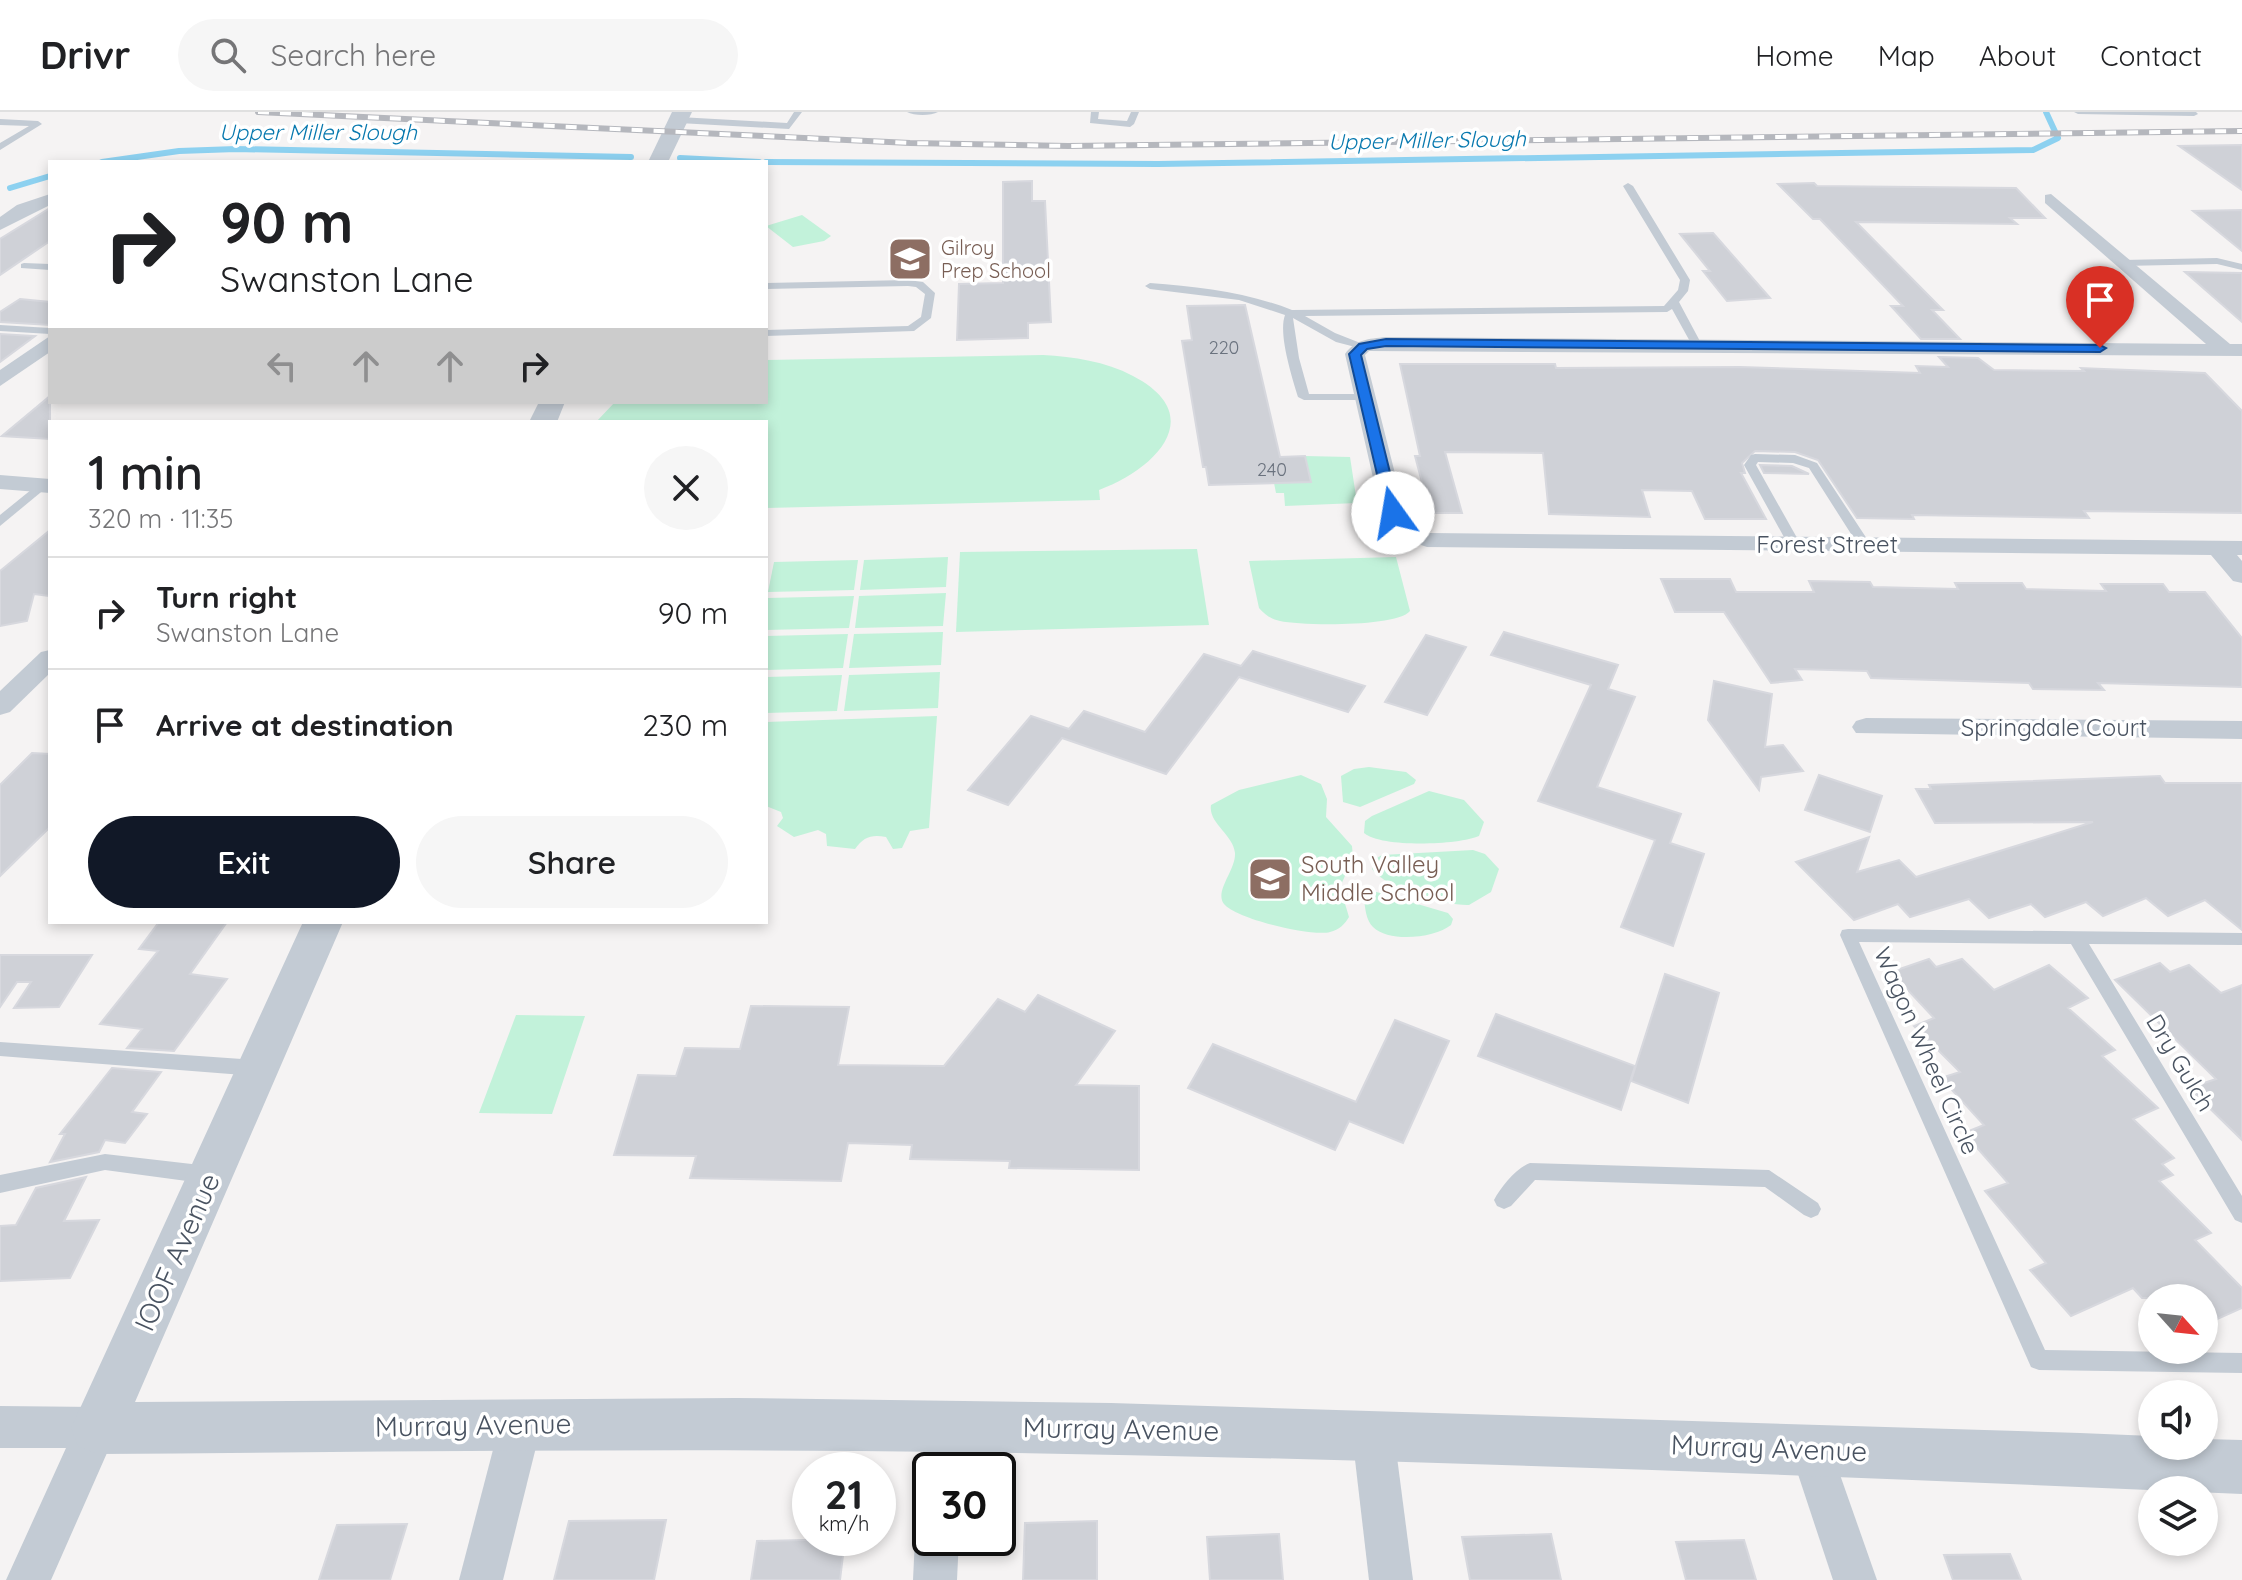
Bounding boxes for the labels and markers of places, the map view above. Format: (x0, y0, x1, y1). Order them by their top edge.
school or university icon: Gilroy Prep School (886, 235, 934, 283)
place label: Gilroy Prep School (941, 235, 1051, 283)
pin (2066, 266, 2134, 348)
place label: South Valley Middle School (1301, 849, 1455, 907)
school or university icon: South Valley Middle School (1246, 855, 1294, 903)

